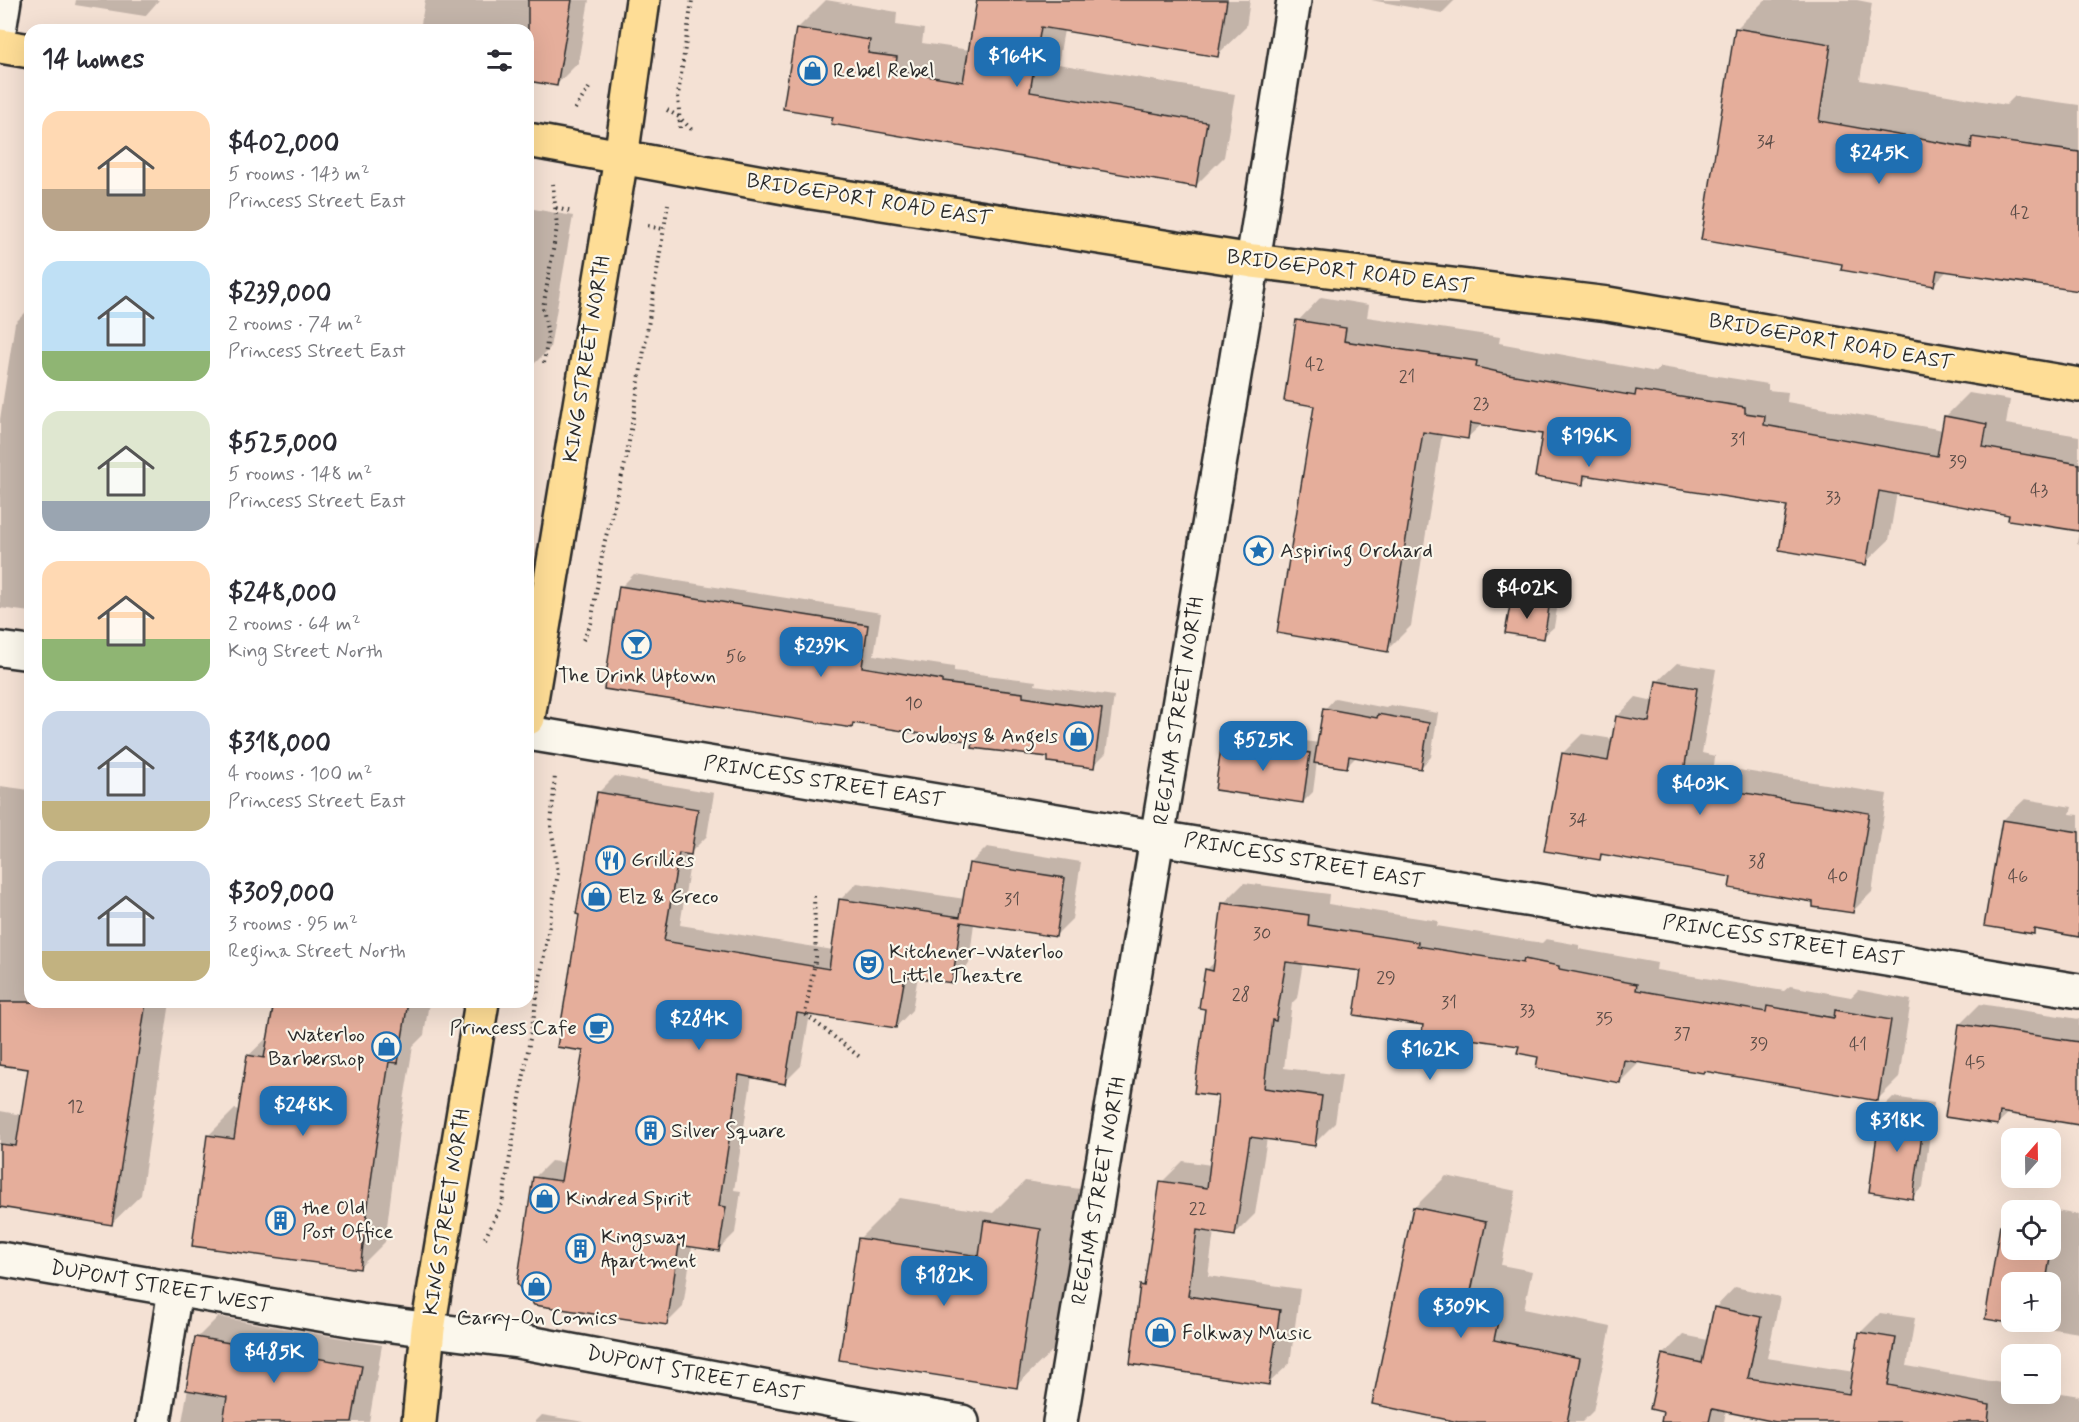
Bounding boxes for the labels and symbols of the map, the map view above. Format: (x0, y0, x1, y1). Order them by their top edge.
pin: $164K (975, 37, 1059, 88)
shop icon: Rebel Rebel (796, 55, 828, 87)
place label: Rebel Rebel (833, 57, 934, 85)
house number: 34 (1756, 130, 1776, 154)
pin: $245K (1837, 134, 1921, 185)
street label: BRIDGEPORT ROAD EAST (744, 167, 994, 233)
house number: 42 (2010, 201, 2030, 225)
street label: BRIDGEPORT ROAD EAST (1225, 243, 1475, 301)
street label: KING STREET NORTH (557, 254, 617, 464)
street label: BRIDGEPORT ROAD EAST (1707, 307, 1956, 377)
house number: 42 (1305, 353, 1325, 377)
house number: 21 (1399, 365, 1415, 389)
house number: 23 (1473, 392, 1490, 416)
pin: $196K (1547, 417, 1631, 468)
house number: 31 (1730, 428, 1746, 452)
house number: 39 (1949, 450, 1967, 474)
house number: 43 (2030, 479, 2048, 503)
house number: 33 (1825, 486, 1841, 510)
place icon: Aspiring Orchard (1243, 535, 1275, 567)
place label: Aspiring Orchard (1280, 537, 1433, 567)
pin: $402K (1485, 569, 1569, 620)
street label: REGINA STREET NORTH (1147, 595, 1211, 827)
pin: $239K (779, 627, 863, 678)
bar icon: The Drink Uptown (621, 629, 653, 661)
house number: 56 (726, 645, 746, 669)
place label: The Drink Uptown (558, 662, 716, 690)
house number: 10 (905, 692, 923, 716)
shop icon: Cowboys & Angels (1063, 720, 1095, 752)
pin: $525K (1221, 721, 1305, 772)
place label: Cowboys & Angels (901, 722, 1058, 752)
street label: PRINCESS STREET EAST (702, 749, 947, 815)
pin: $403K (1658, 765, 1742, 816)
house number: 34 (1568, 808, 1588, 832)
street label: PRINCESS STREET EAST (1182, 826, 1427, 896)
restaurant icon: Grillies (594, 844, 626, 876)
place label: Grillies (631, 846, 694, 874)
house number: 38 (1748, 850, 1766, 874)
house number: 40 (1828, 865, 1848, 889)
house number: 46 (2008, 865, 2028, 889)
shop icon: Elz & Greco (581, 881, 613, 913)
place label: Elz & Greco (618, 883, 719, 911)
house number: 31 (1004, 888, 1020, 912)
street label: PRINCESS STREET EAST (1661, 908, 1906, 974)
house number: 30 (1253, 922, 1271, 946)
place label: Kitchener-Waterloo Little Theatre (889, 938, 1063, 990)
theatre icon: Kitchener-Waterloo Little Theatre (852, 948, 884, 980)
house number: 29 (1376, 966, 1396, 990)
house number: 28 (1232, 983, 1250, 1007)
house number: 31 (1441, 991, 1457, 1015)
house number: 33 (1519, 999, 1535, 1023)
pin: $284K (657, 1000, 741, 1051)
house number: 35 (1595, 1007, 1613, 1031)
cafe icon: Princess Cafe (582, 1012, 614, 1044)
place label: Princess Cafe (449, 1014, 577, 1042)
place label: Waterloo Barbershop (268, 1021, 365, 1073)
house number: 37 (1673, 1022, 1691, 1046)
pin: $162K (1388, 1030, 1472, 1081)
shop icon: Waterloo Barbershop (370, 1031, 402, 1063)
house number: 39 (1750, 1032, 1768, 1056)
house number: 41 (1849, 1033, 1867, 1057)
house number: 45 (1965, 1051, 1985, 1075)
street label: REGINA STREET NORTH (1065, 1075, 1133, 1307)
pin: $248K (261, 1086, 345, 1137)
house number: 12 (67, 1095, 85, 1119)
pin: $318K (1855, 1102, 1939, 1153)
street label: KING STREET NORTH (417, 1107, 477, 1317)
building icon: Silver Square (634, 1115, 666, 1147)
place label: Silver Square (671, 1117, 786, 1145)
north arrow (2001, 1128, 2061, 1188)
shop icon: Kindred Spirit (529, 1183, 561, 1215)
place label: Kindred Spirit (566, 1185, 691, 1213)
place label: the Old Post Office (302, 1194, 394, 1246)
house number: 22 (1189, 1197, 1207, 1221)
building icon: the Old Post Office (265, 1204, 297, 1236)
place label: Kingsway Apartment (601, 1223, 697, 1276)
building icon: Kingsway Apartment (564, 1233, 596, 1265)
street label: DUPONT STREET WEST (48, 1254, 275, 1320)
pin: $182K (902, 1256, 986, 1307)
shop icon: Carry-On Comics (521, 1271, 553, 1303)
pin: $309K (1419, 1288, 1503, 1339)
place label: Carry-On Comics (457, 1304, 617, 1332)
shop icon: Folkway Music (1145, 1317, 1177, 1349)
place label: Folkway Music (1182, 1319, 1313, 1347)
pin: $485K (232, 1333, 316, 1384)
street label: DUPONT STREET EAST (584, 1339, 807, 1409)

